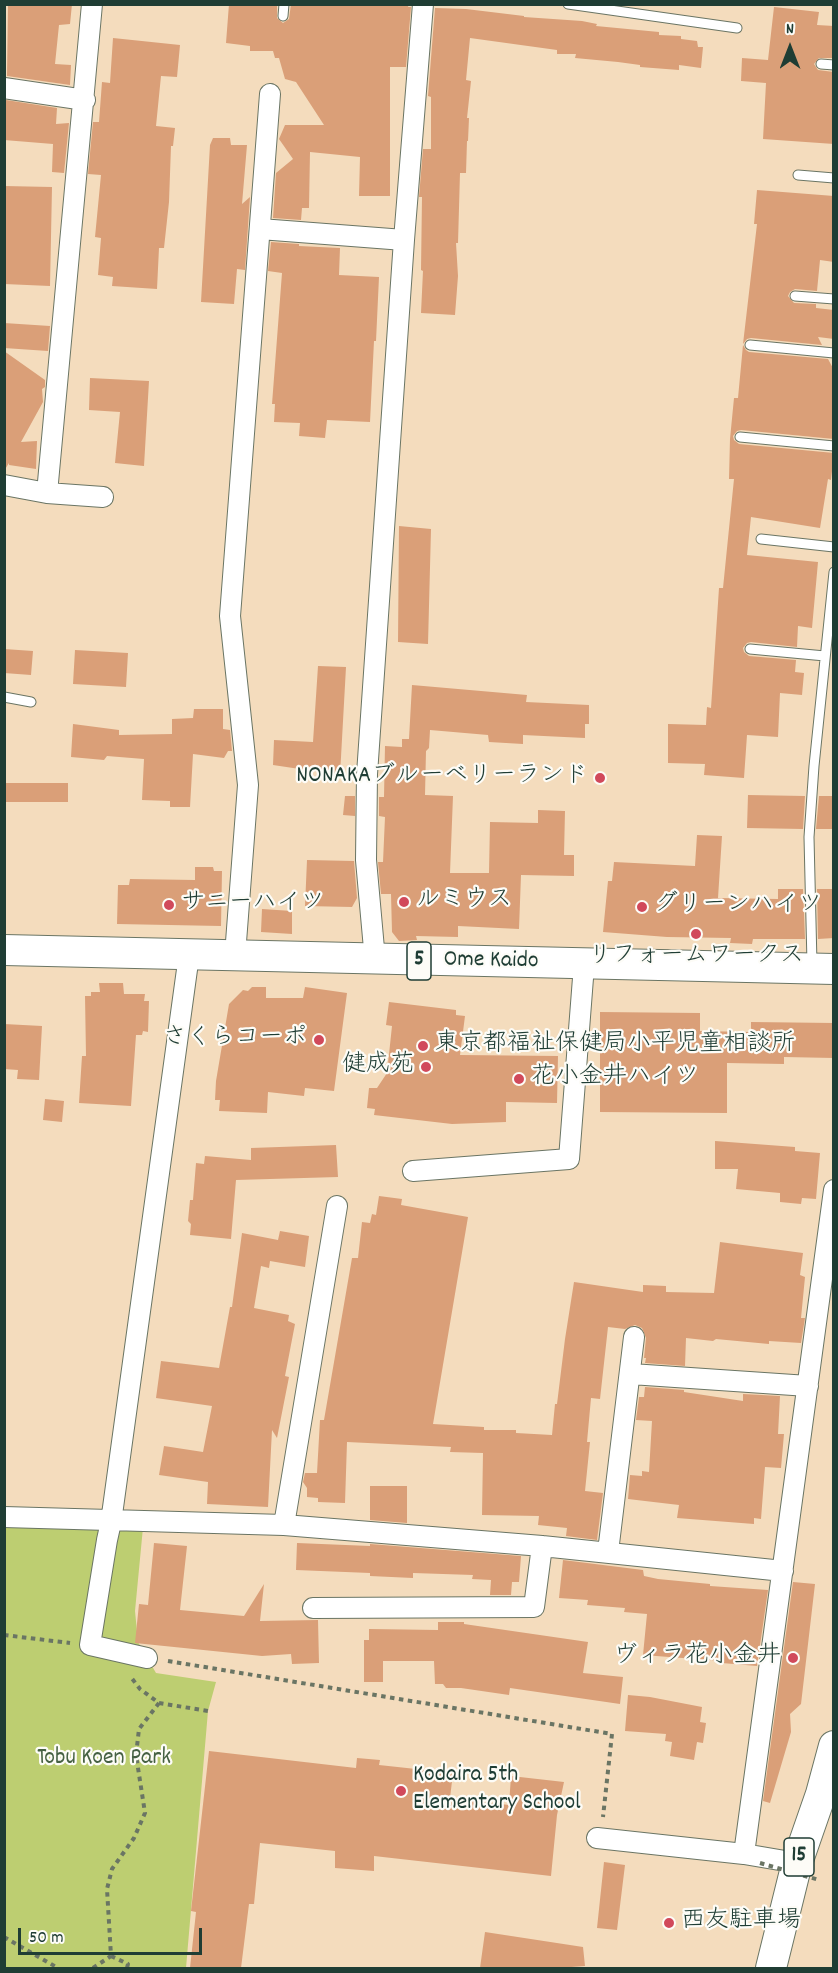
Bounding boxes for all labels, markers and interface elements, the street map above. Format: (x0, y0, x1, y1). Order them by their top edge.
north arrow (760, 18, 820, 78)
text: N (786, 18, 794, 41)
place label: NONAKAブルーベリーランド (296, 764, 588, 792)
marker: NONAKAブルーベリーランド (593, 771, 607, 785)
place label: ルミウス (416, 888, 512, 916)
place label: サニーハイツ (181, 891, 325, 919)
place label: グリーンハイツ (654, 893, 822, 921)
marker: ルミウス (397, 895, 411, 909)
marker: サニーハイツ (162, 898, 176, 912)
marker: グリーンハイツ (635, 900, 649, 914)
marker: リフォームワークス (689, 927, 703, 941)
road number: 5 (407, 942, 431, 980)
place label: リフォームワークス (588, 944, 804, 972)
street label: Ome Kaido (443, 947, 539, 977)
place label: さくらコーポ (163, 1026, 307, 1054)
place label: 東京都福祉保健局小平児童相談所 (435, 1032, 795, 1060)
marker: さくらコーポ (312, 1033, 326, 1047)
marker: 東京都福祉保健局小平児童相談所 (416, 1039, 430, 1053)
place label: 健成苑 (342, 1053, 414, 1081)
marker: 健成苑 (419, 1060, 433, 1074)
place label: 花小金井ハイツ (531, 1065, 699, 1093)
marker: 花小金井ハイツ (512, 1072, 526, 1086)
place label: ヴィラ花小金井 (613, 1644, 781, 1672)
marker: ヴィラ花小金井 (786, 1651, 800, 1665)
park label: Tobu Koen Park (37, 1746, 171, 1774)
place label: Kodaira 5th Elementary School (413, 1763, 581, 1819)
marker: Kodaira 5th Elementary School (394, 1784, 408, 1798)
road number: 15 (784, 1838, 814, 1876)
place label: 西友駐車場 (681, 1909, 801, 1937)
scale bar (21, 1916, 206, 1954)
marker: 西友駐車場 (662, 1916, 676, 1930)
text: 50 m (29, 1926, 64, 1951)

